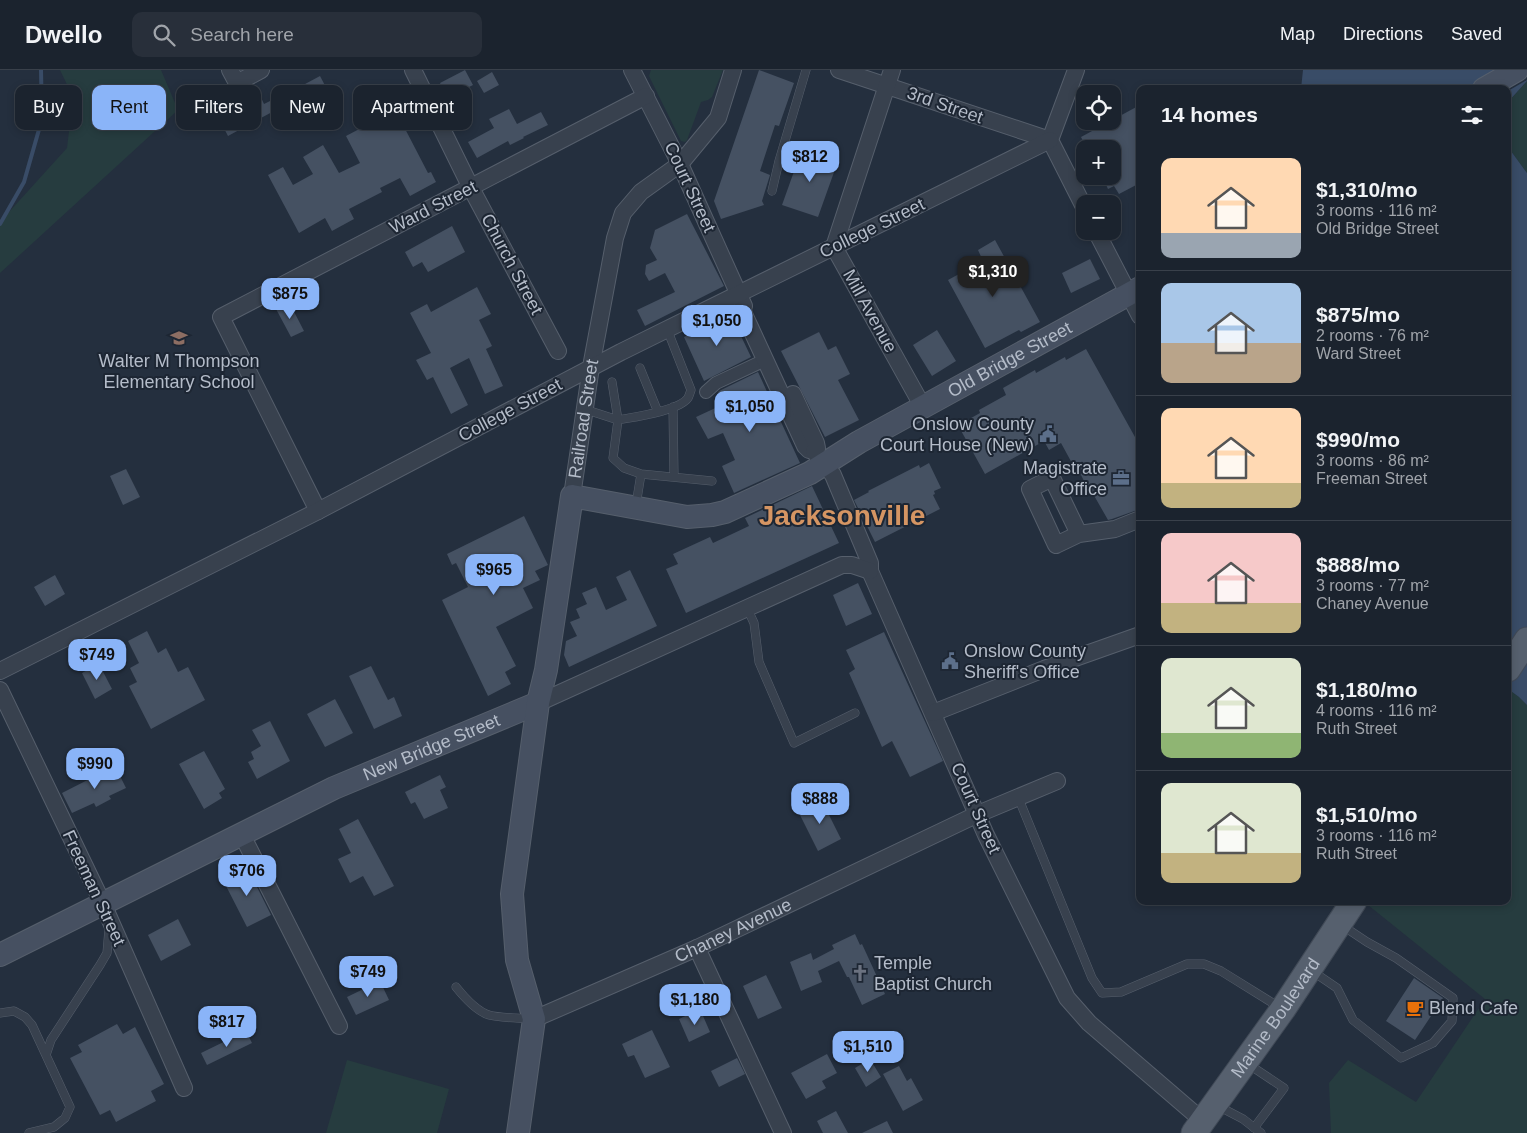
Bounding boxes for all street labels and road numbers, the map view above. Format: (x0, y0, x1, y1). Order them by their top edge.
street label: 3rd Street (904, 83, 986, 127)
street label: Court Street (660, 139, 720, 235)
street label: Ward Street (386, 176, 480, 238)
street label: College Street (816, 194, 928, 262)
street label: Church Street (477, 210, 547, 318)
street label: Mill Avenue (839, 266, 901, 356)
street label: Old Bridge Street (944, 317, 1075, 401)
street label: Railroad Street (565, 358, 602, 480)
street label: College Street (455, 374, 565, 446)
street label: New Bridge Street (360, 710, 503, 785)
street label: Court Street (947, 760, 1005, 856)
street label: Freeman Street (59, 827, 129, 949)
street label: Chaney Avenue (672, 894, 795, 966)
street label: Marine Boulevard (1227, 954, 1324, 1082)

